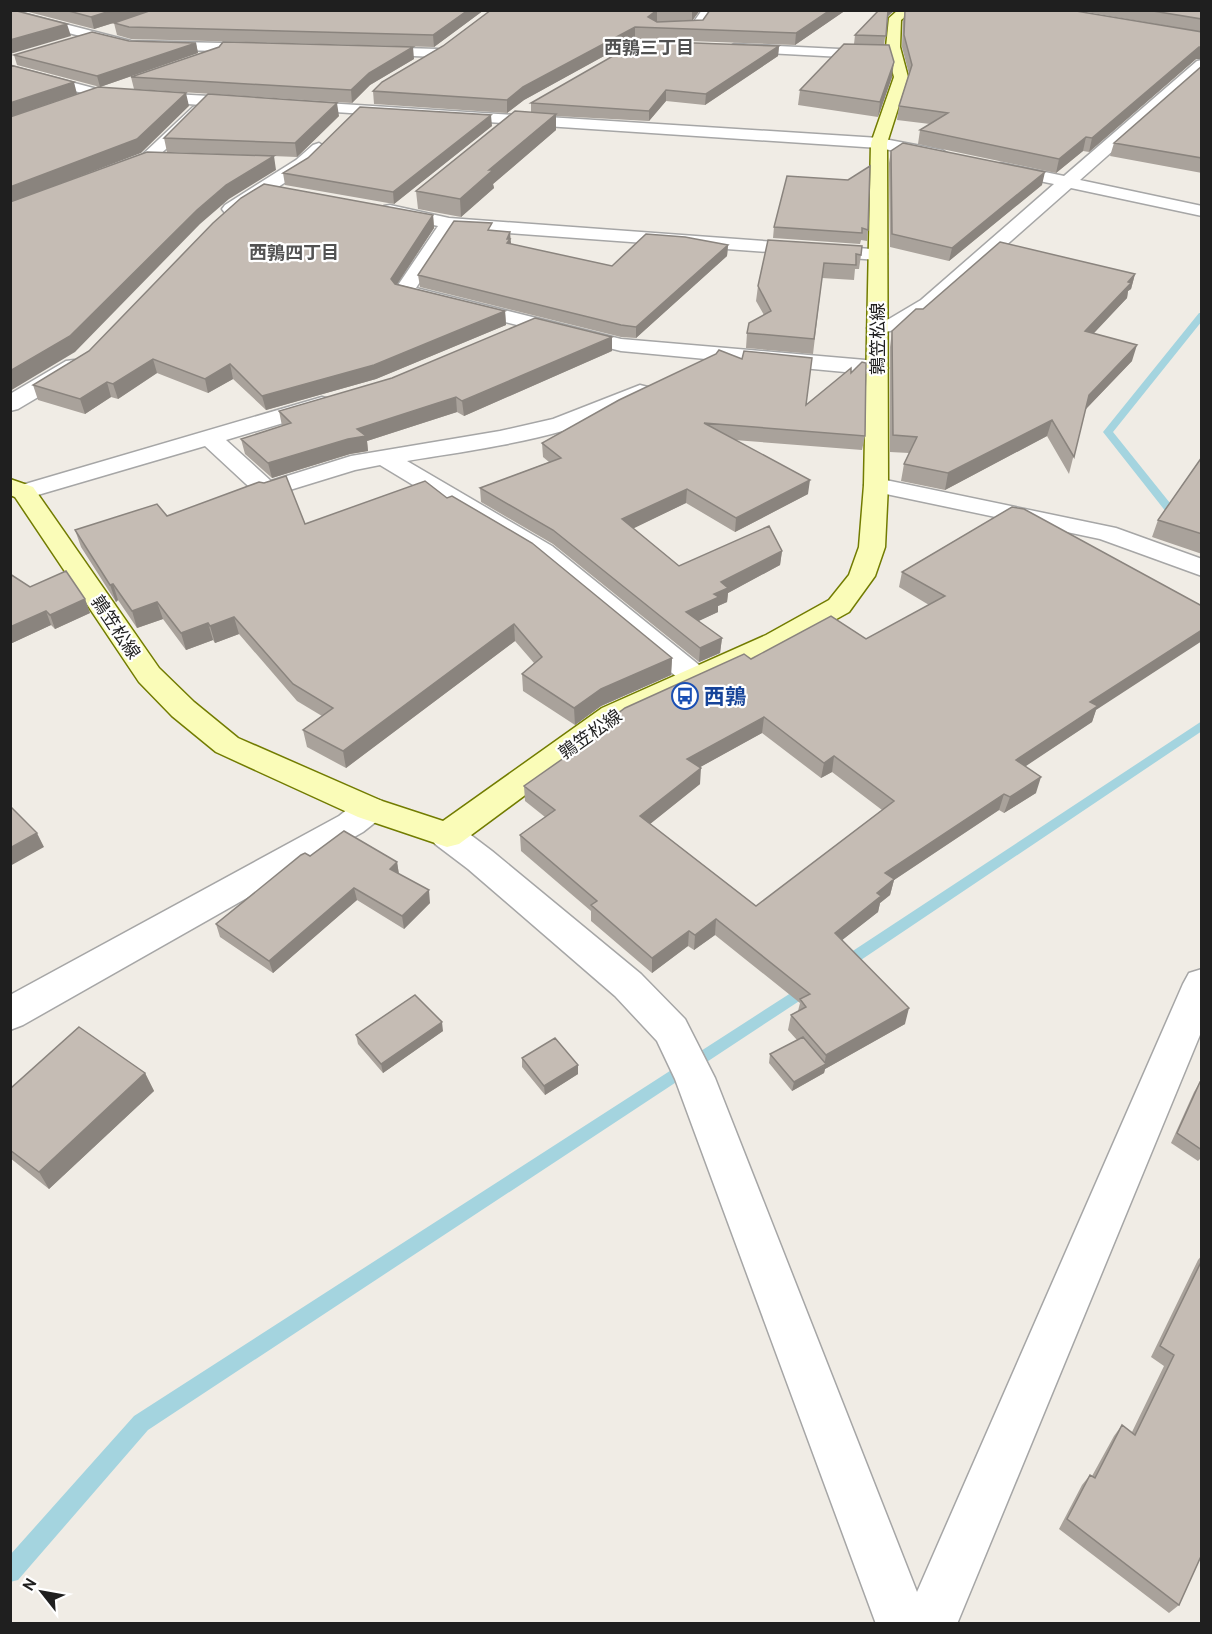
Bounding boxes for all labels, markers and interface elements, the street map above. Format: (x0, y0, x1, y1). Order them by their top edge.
district label: 西鶉三丁目 (604, 36, 694, 59)
district label: 西鶉四丁目 (249, 241, 339, 264)
street label: 鶉笠松線 (866, 303, 889, 375)
street label: 鶉笠松線 (86, 591, 146, 663)
bus stop icon: 西鶉 (670, 681, 700, 711)
place label: 西鶉 (704, 683, 746, 710)
street label: 鶉笠松線 (554, 704, 626, 764)
north arrow (12, 1562, 72, 1622)
text: N (18, 1575, 40, 1594)

